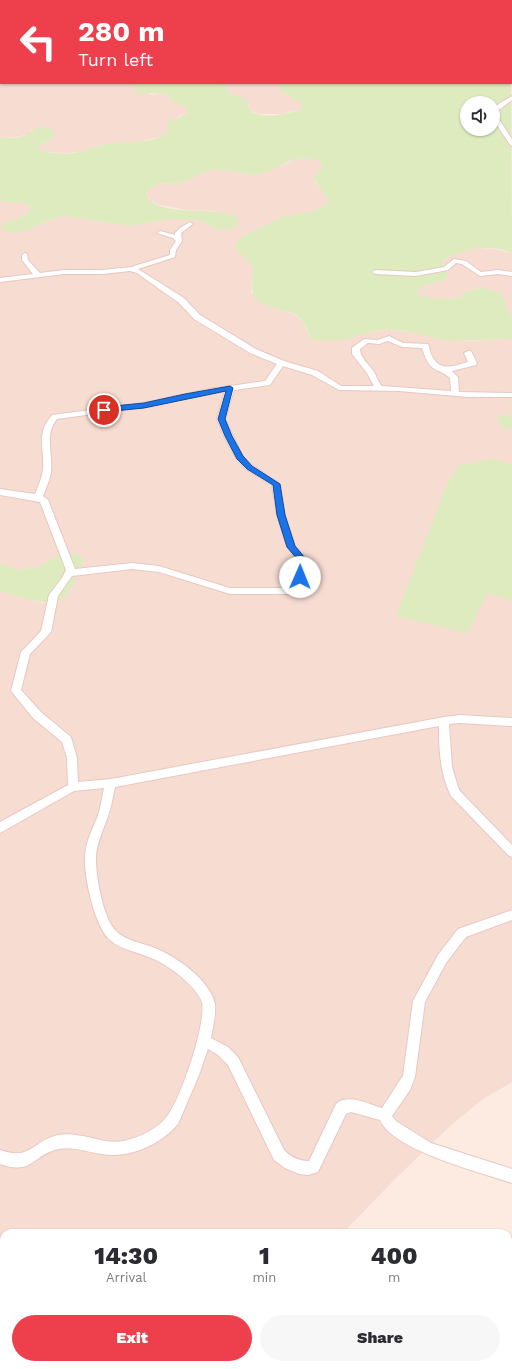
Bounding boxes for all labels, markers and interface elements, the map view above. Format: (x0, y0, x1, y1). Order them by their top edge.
text: 280 m (78, 15, 165, 48)
icon: left (12, 16, 64, 68)
text: Turn left (78, 49, 153, 70)
map controls (460, 96, 500, 136)
button: sound (460, 96, 500, 136)
pin (87, 393, 121, 427)
icon: arrive (93, 399, 115, 421)
position arrow (279, 556, 321, 598)
text: 14:30 (94, 1242, 158, 1270)
text: 1 (259, 1242, 270, 1270)
text: 400 (371, 1242, 418, 1270)
text: Arrival (106, 1270, 146, 1285)
text: min (252, 1270, 276, 1285)
text: m (388, 1270, 400, 1285)
button: Exit (12, 1315, 252, 1361)
button: Share (260, 1315, 500, 1361)

